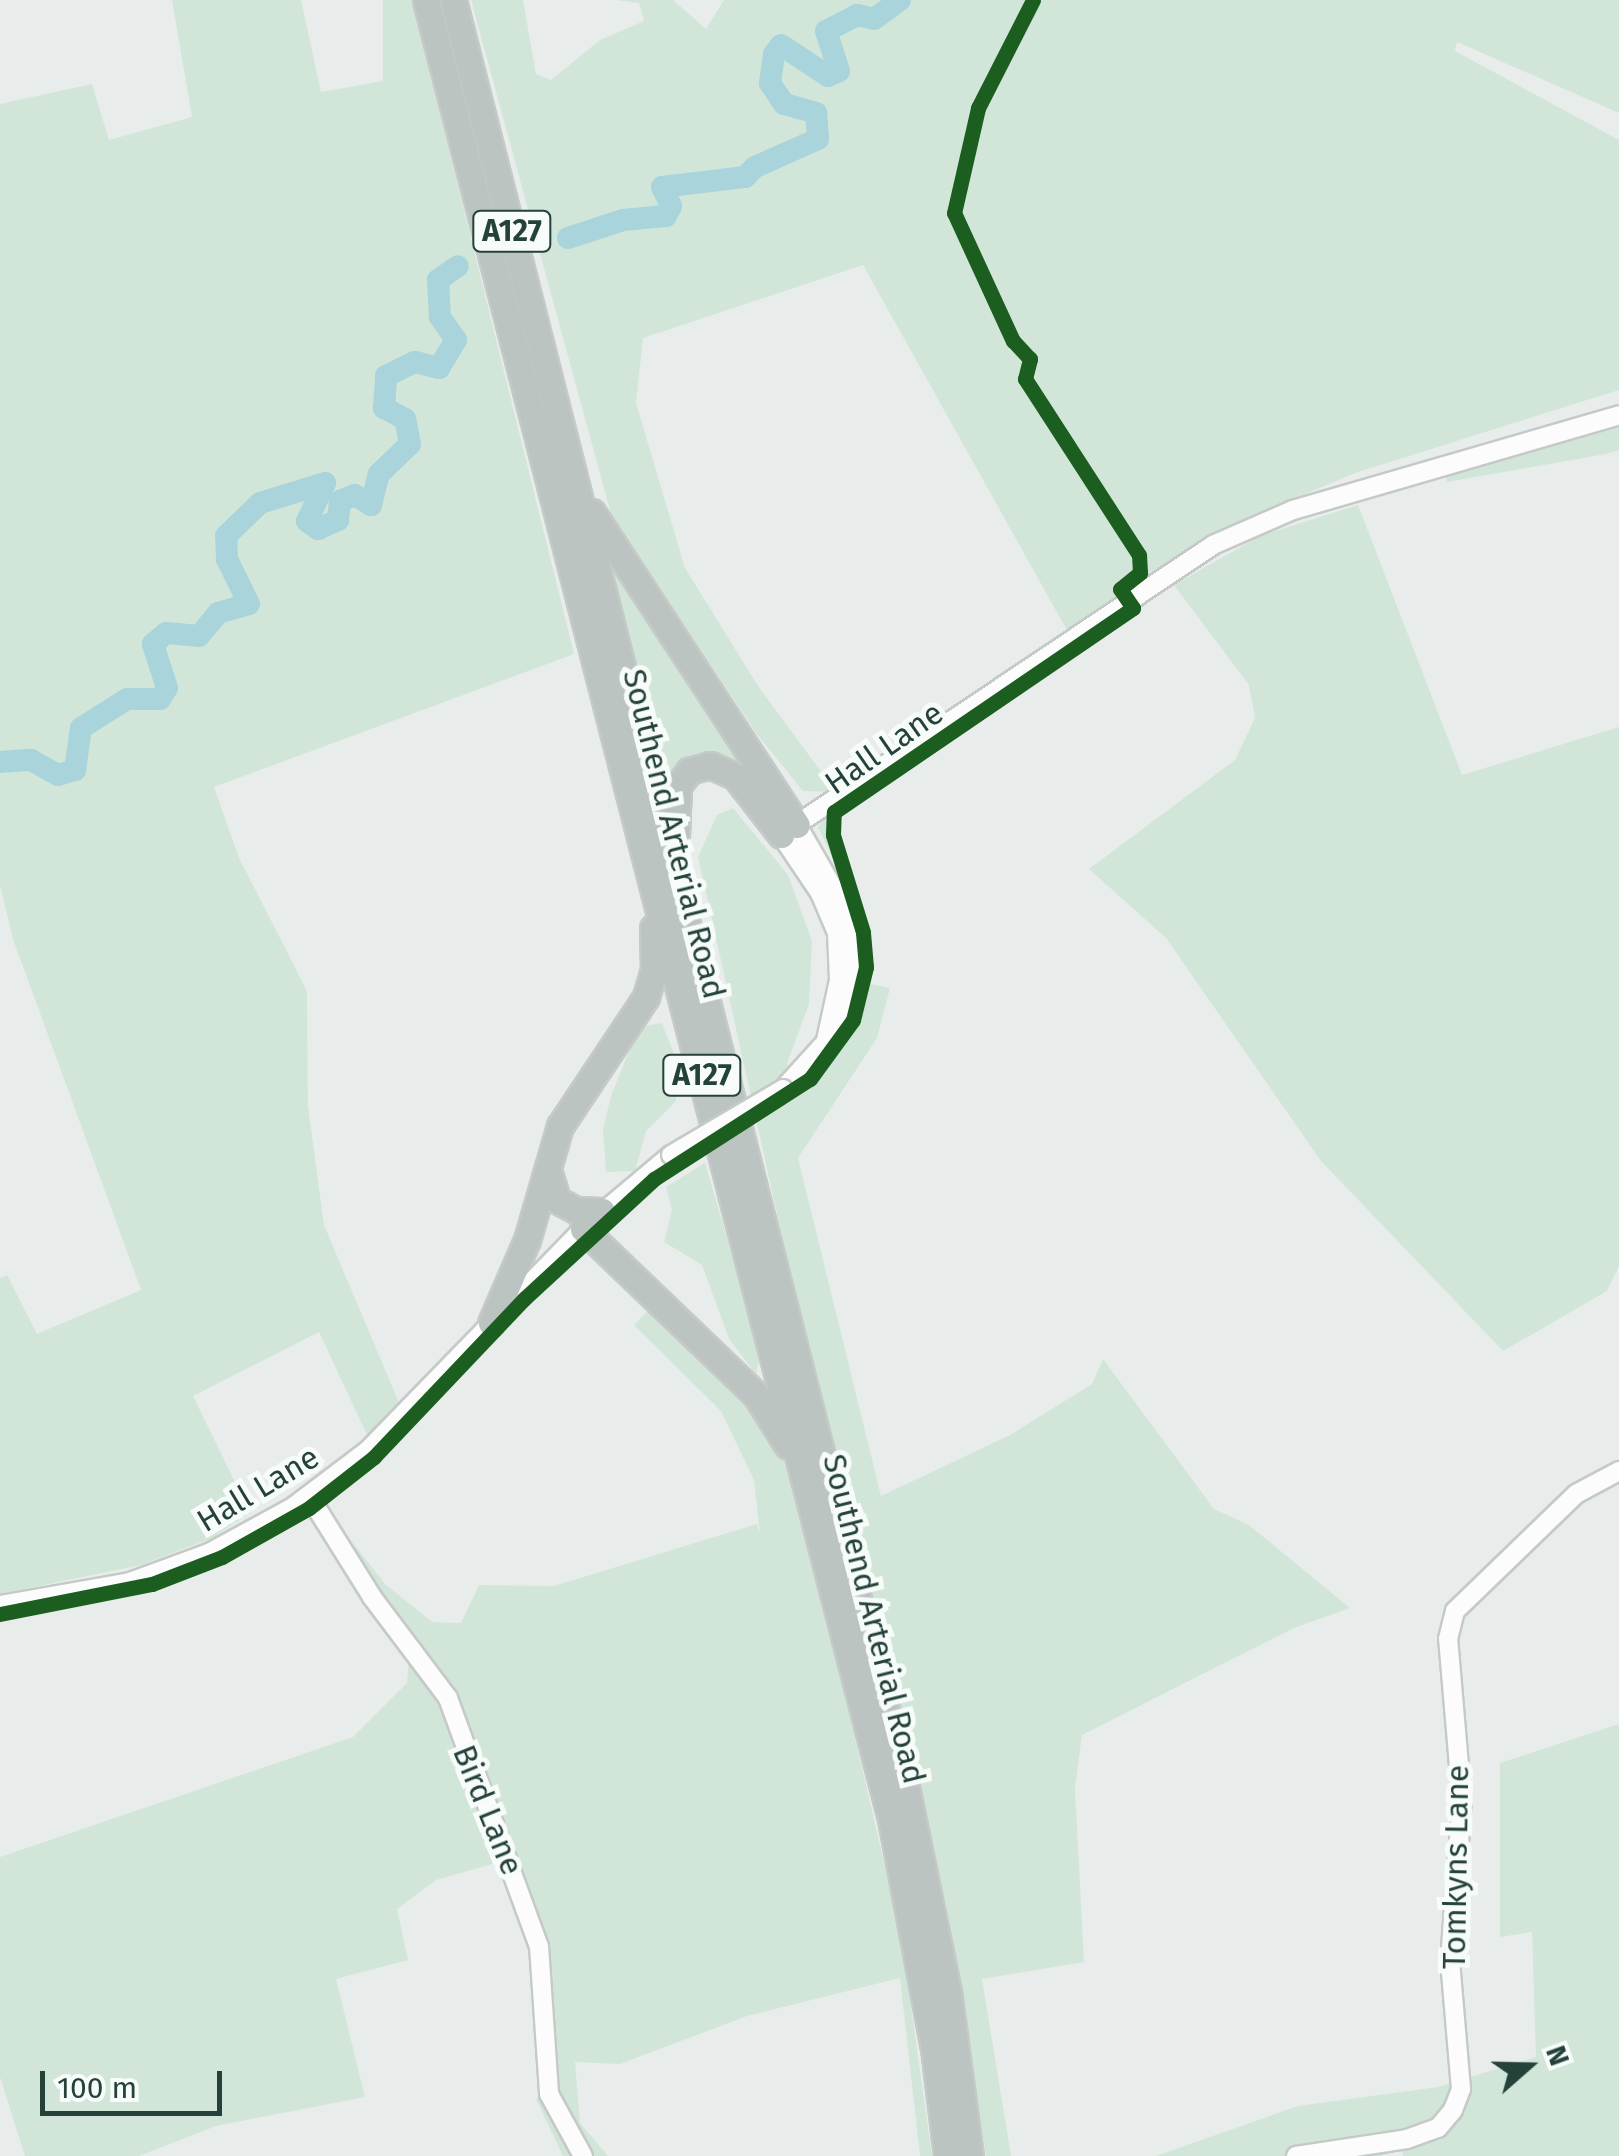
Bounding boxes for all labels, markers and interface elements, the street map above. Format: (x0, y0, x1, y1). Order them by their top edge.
road number: A127 (472, 206, 552, 256)
street label: Southend Arterial Road (614, 665, 734, 1003)
street label: Hall Lane (818, 693, 950, 803)
road number: A127 (662, 1050, 742, 1100)
street label: Hall Lane (190, 1438, 326, 1540)
street label: Southend Arterial Road (814, 1450, 934, 1788)
street label: Bird Lane (445, 1739, 531, 1881)
street label: Tomkyns Lane (1435, 1764, 1477, 1970)
north arrow (1479, 2016, 1579, 2116)
text: N (1539, 2041, 1576, 2070)
scale bar (45, 2051, 228, 2113)
text: 100 m (57, 2070, 137, 2106)

